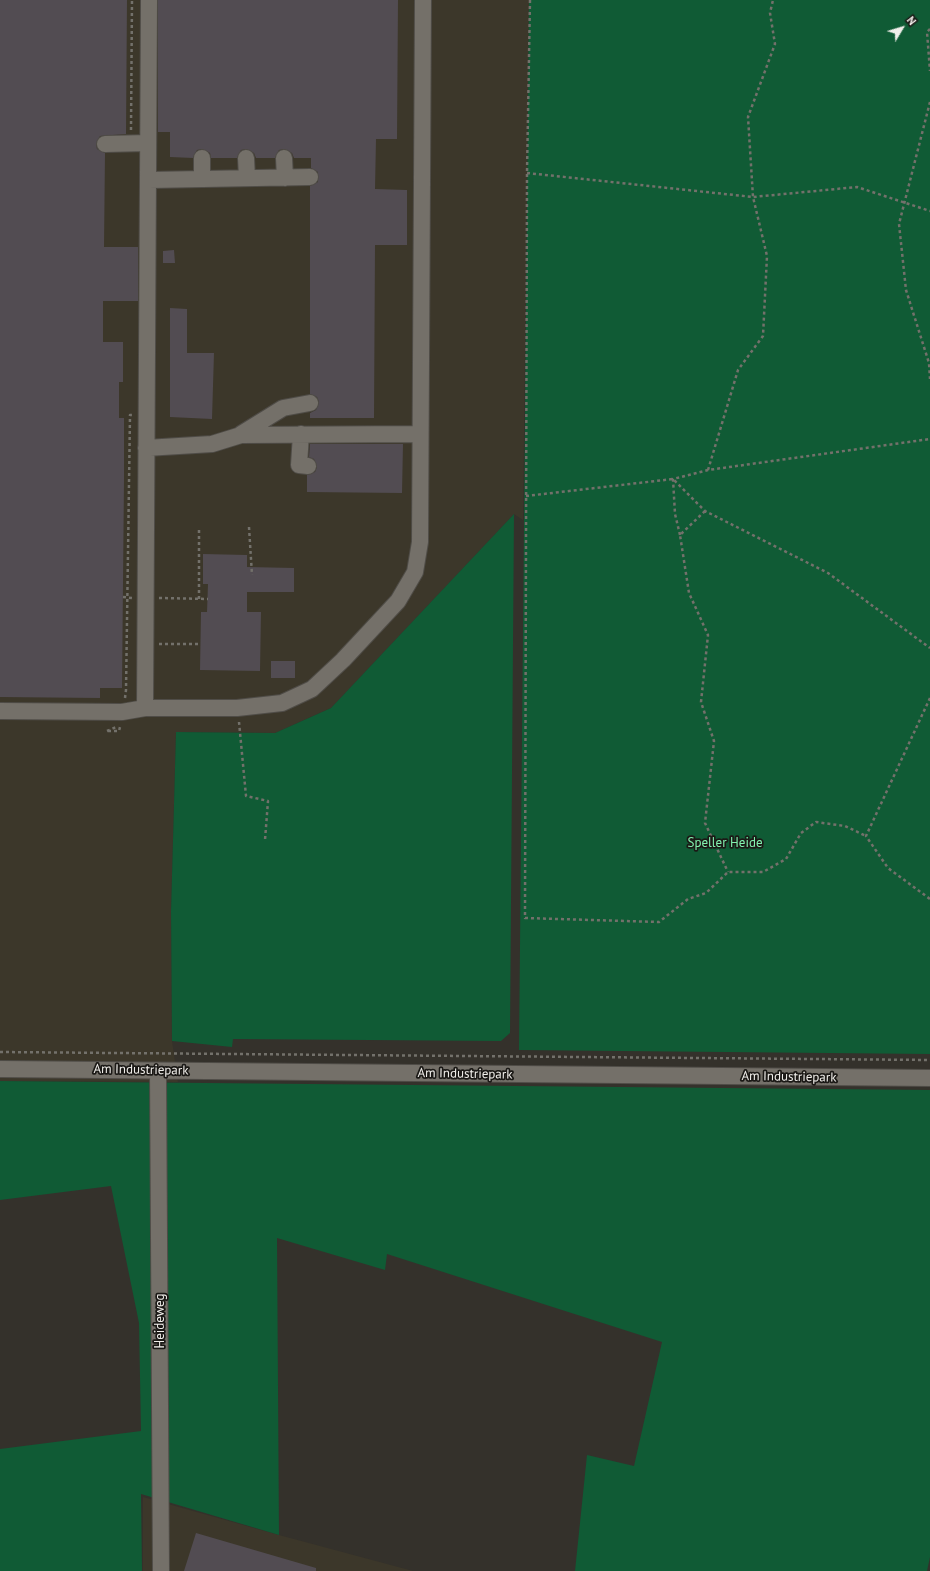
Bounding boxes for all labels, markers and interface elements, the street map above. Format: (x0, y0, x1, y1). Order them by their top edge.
north arrow (882, 8, 922, 48)
text: N (904, 13, 919, 28)
park label: Speller Heide (687, 835, 763, 851)
street label: Am Industriepark (93, 1061, 189, 1079)
street label: Am Industriepark (417, 1065, 513, 1083)
street label: Am Industriepark (741, 1068, 837, 1086)
street label: Heideweg (152, 1293, 168, 1349)

